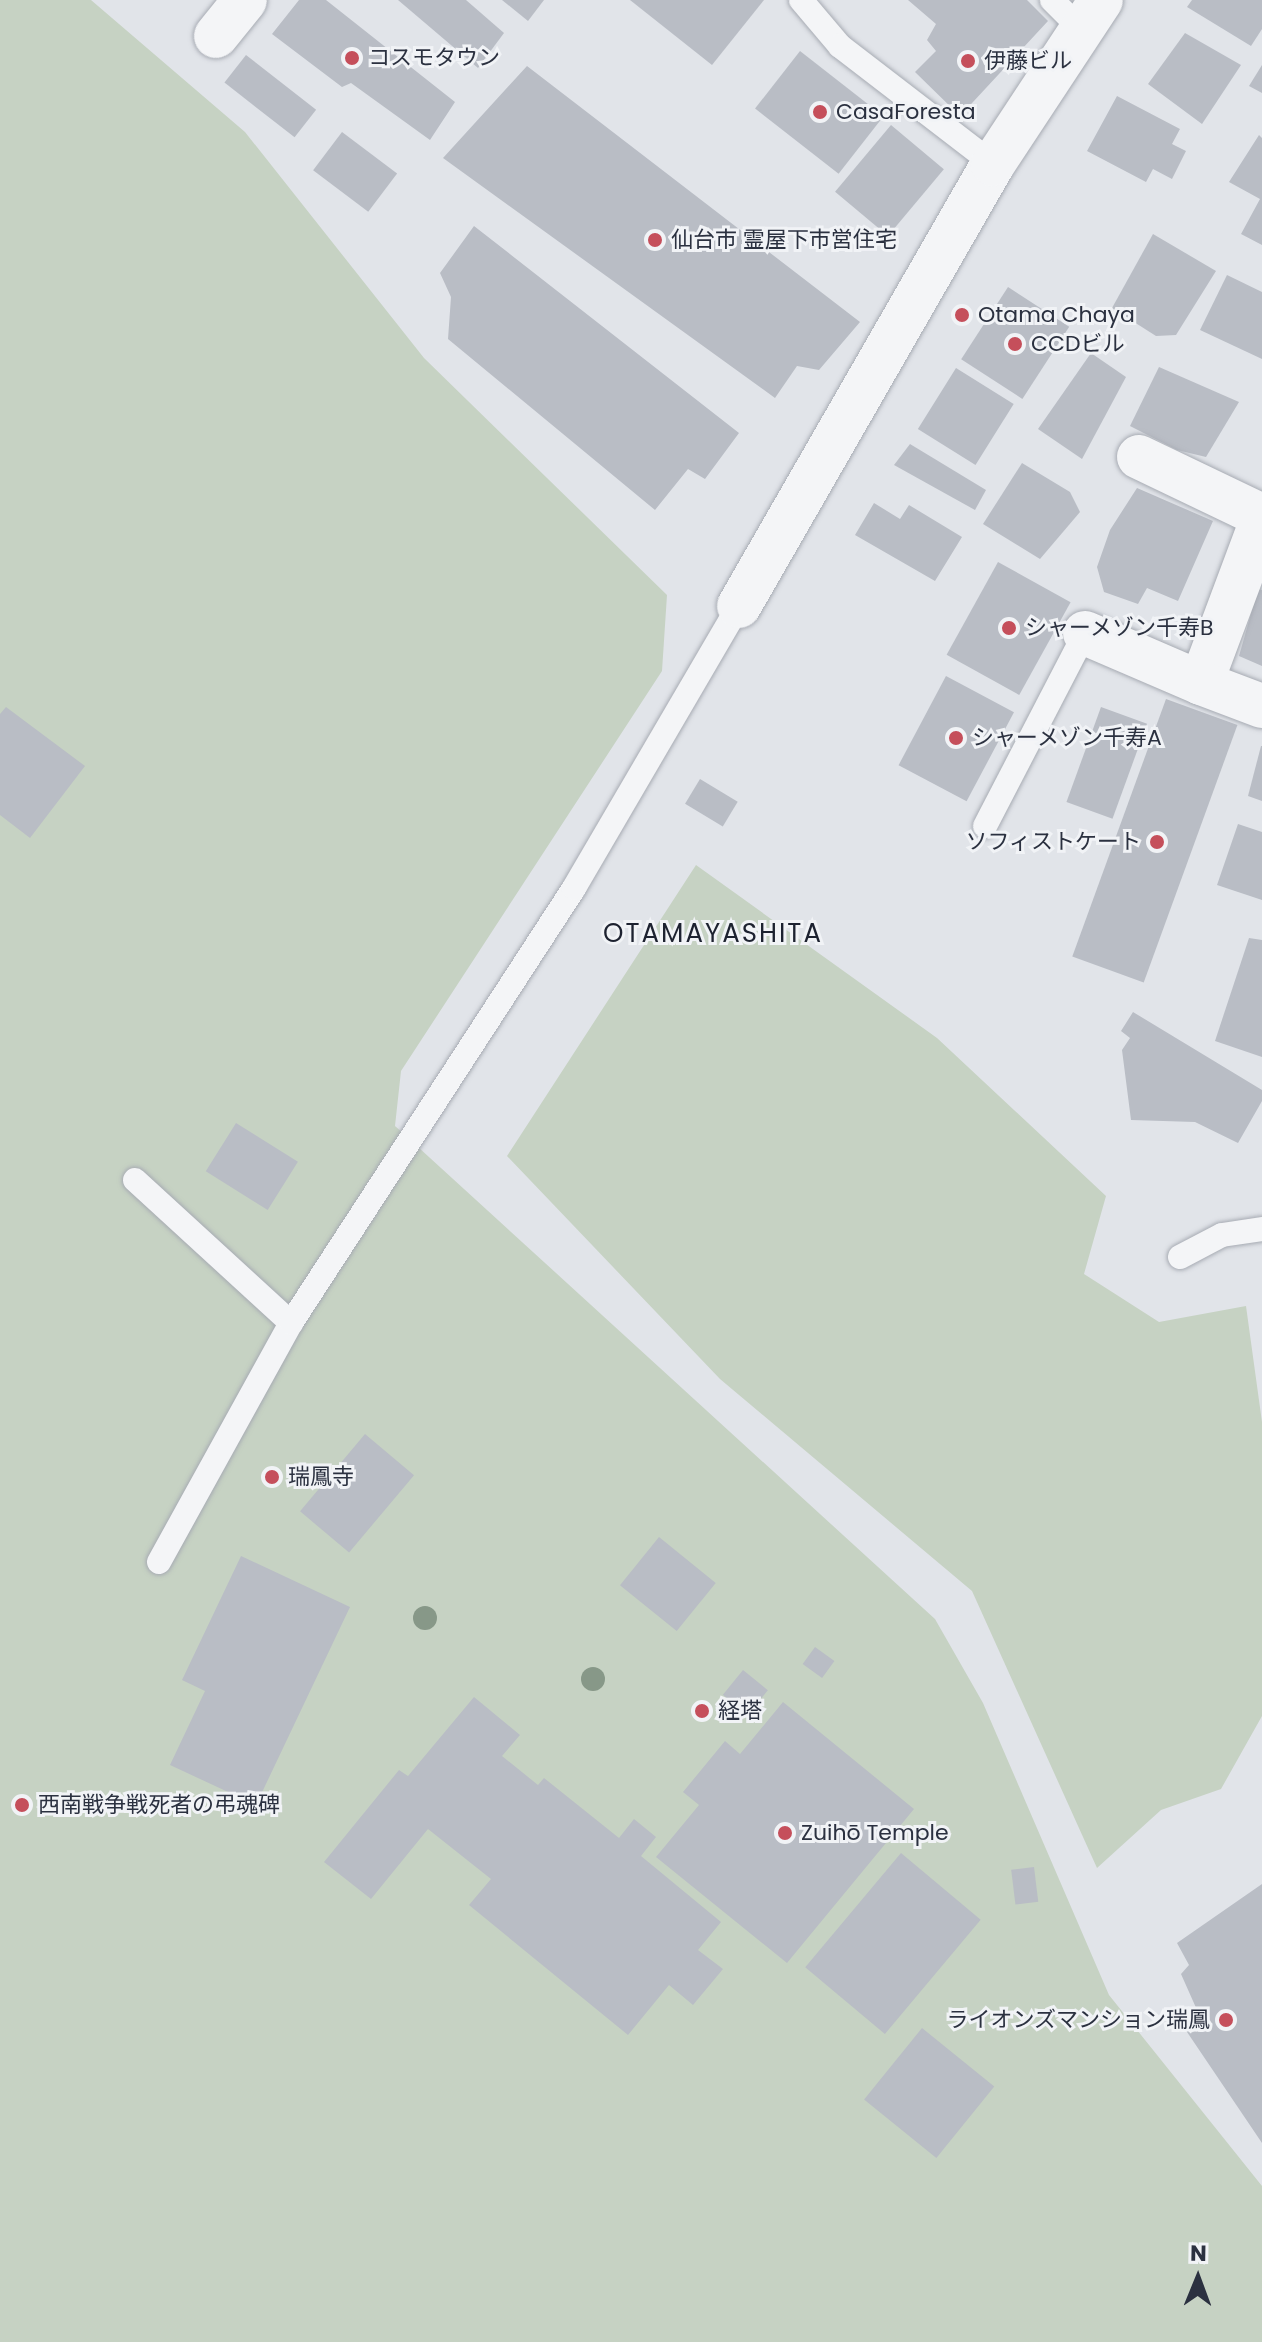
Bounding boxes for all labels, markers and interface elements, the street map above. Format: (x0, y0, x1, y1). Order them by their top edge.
place label: コスモタウン (368, 45, 500, 71)
place label: 伊藤ビル (984, 48, 1072, 74)
marker: コスモタウン (343, 49, 361, 67)
marker: 伊藤ビル (959, 52, 977, 70)
place label: CasaForesta (836, 99, 976, 125)
marker: CasaForesta (811, 103, 829, 121)
place label: 仙台市 霊屋下市営住宅 (671, 227, 897, 253)
marker: 仙台市 霊屋下市営住宅 (646, 231, 664, 249)
place label: Otama Chaya (978, 302, 1135, 328)
marker: Otama Chaya (953, 306, 971, 324)
place label: CCDビル (1031, 331, 1125, 357)
marker: CCDビル (1006, 335, 1024, 353)
place label: シャーメゾン千寿B (1025, 615, 1214, 641)
marker: シャーメゾン千寿B (1000, 619, 1018, 637)
place label: シャーメゾン千寿A (972, 725, 1163, 751)
marker: シャーメゾン千寿A (947, 729, 965, 747)
place label: ソフィストケート (965, 829, 1141, 855)
marker: ソフィストケート (1148, 833, 1166, 851)
district label: OTAMAYASHITA (603, 918, 823, 950)
place label: 瑞鳳寺 (288, 1464, 354, 1490)
marker: 瑞鳳寺 (263, 1468, 281, 1486)
place label: 経塔 (718, 1698, 762, 1724)
marker: 経塔 (693, 1702, 711, 1720)
place label: 西南戦争戦死者の弔魂碑 (38, 1792, 280, 1818)
marker: 西南戦争戦死者の弔魂碑 (13, 1796, 31, 1814)
place label: Zuihō Temple (801, 1820, 949, 1846)
marker: Zuihō Temple (776, 1824, 794, 1842)
place label: ライオンズマンション瑞鳳 (946, 2007, 1210, 2033)
marker: ライオンズマンション瑞鳳 (1217, 2011, 1235, 2029)
north arrow (1158, 2238, 1238, 2318)
text: N (1190, 2238, 1207, 2269)

